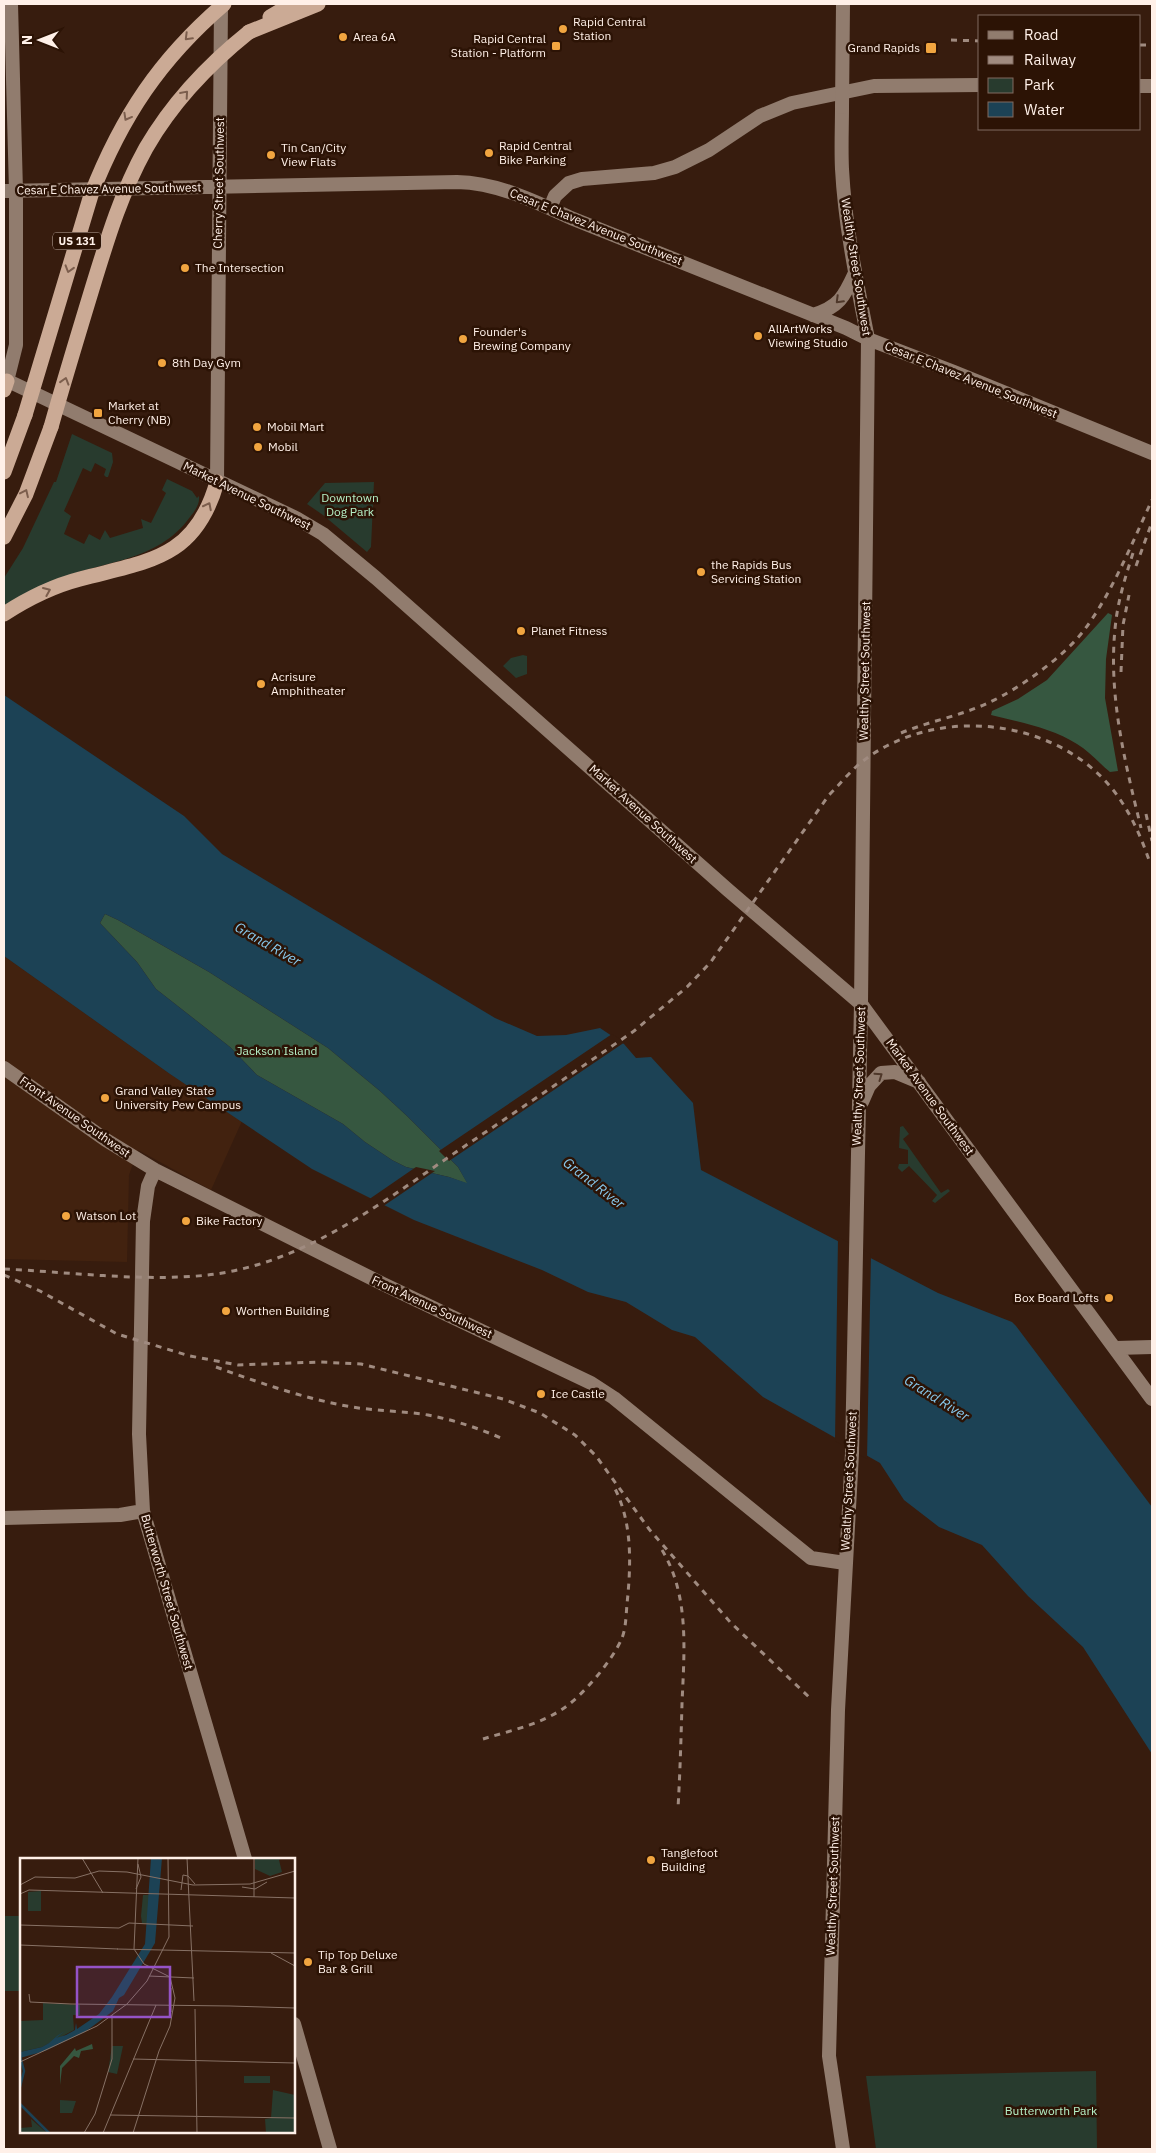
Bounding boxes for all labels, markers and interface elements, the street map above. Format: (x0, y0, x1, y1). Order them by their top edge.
place label: Rapid Central Station (573, 14, 646, 43)
north arrow (15, 15, 65, 65)
legend (978, 15, 1141, 130)
marker: Rapid Central Station (557, 23, 569, 35)
text: Road (1024, 25, 1059, 44)
place label: Area 6A (353, 29, 396, 44)
one-way arrow (185, 31, 194, 40)
marker: Area 6A (337, 31, 349, 43)
place label: Rapid Central Station - Platform (451, 31, 546, 60)
text: N (18, 35, 36, 45)
marker: Rapid Central Station - Platform (550, 40, 562, 52)
place label: Grand Rapids (848, 40, 920, 55)
marker: Grand Rapids (924, 41, 938, 55)
text: Railway (1024, 50, 1077, 69)
text: Park (1024, 75, 1054, 94)
one-way arrow (179, 91, 188, 100)
text: Water (1024, 100, 1065, 119)
one-way arrow (123, 112, 133, 121)
street label: Cherry Street Southwest (210, 117, 227, 249)
place label: Rapid Central Bike Parking (499, 138, 572, 167)
place label: Tin Can/City View Flats (281, 140, 346, 169)
marker: Rapid Central Bike Parking (483, 147, 495, 159)
marker: Tin Can/City View Flats (265, 149, 277, 161)
street label: Cesar E Chavez Avenue Southwest (16, 179, 201, 198)
street label: Cesar E Chavez Avenue Southwest (508, 185, 685, 268)
street label: Wealthy Street Southwest (838, 197, 875, 337)
road number: US 131 (53, 232, 101, 250)
place label: The Intersection (195, 260, 284, 275)
marker: The Intersection (179, 262, 191, 274)
one-way arrow (64, 264, 74, 272)
one-way arrow (836, 294, 845, 303)
place label: AllArtWorks Viewing Studio (768, 321, 848, 350)
place label: Founder's Brewing Company (473, 324, 571, 353)
marker: AllArtWorks Viewing Studio (752, 330, 764, 342)
marker: Founder's Brewing Company (457, 333, 469, 345)
street label: Cesar E Chavez Avenue Southwest (883, 338, 1060, 421)
place label: 8th Day Gym (172, 355, 241, 370)
marker: 8th Day Gym (156, 357, 168, 369)
one-way arrow (59, 377, 69, 385)
place label: Market at Cherry (NB) (108, 398, 171, 427)
marker: Market at Cherry (NB) (92, 407, 104, 419)
place label: Mobil Mart (267, 419, 324, 434)
marker: Mobil Mart (251, 421, 263, 433)
place label: Mobil (268, 439, 298, 454)
marker: Mobil (252, 441, 264, 453)
street label: Market Avenue Southwest (181, 458, 314, 533)
one-way arrow (19, 489, 30, 498)
park label: Downtown Dog Park (321, 490, 379, 519)
one-way arrow (202, 502, 212, 511)
place label: the Rapids Bus Servicing Station (711, 557, 801, 586)
marker: the Rapids Bus Servicing Station (695, 566, 707, 578)
one-way arrow (42, 587, 51, 598)
street label: Wealthy Street Southwest (856, 601, 873, 741)
place label: Planet Fitness (531, 623, 607, 638)
marker: Planet Fitness (515, 625, 527, 637)
place label: Acrisure Amphitheater (271, 669, 346, 698)
marker: Acrisure Amphitheater (255, 678, 267, 690)
street label: Market Avenue Southwest (586, 761, 701, 866)
water label: Grand River (232, 918, 305, 971)
street label: Wealthy Street Southwest (849, 1006, 868, 1146)
street label: Market Avenue Southwest (883, 1036, 978, 1158)
park label: Jackson Island (236, 1043, 318, 1058)
street label: Front Avenue Southwest (17, 1073, 133, 1160)
one-way arrow (873, 1073, 883, 1082)
place label: Grand Valley State University Pew Campus (115, 1083, 241, 1112)
marker: Grand Valley State University Pew Campus (99, 1092, 111, 1104)
water label: Grand River (560, 1153, 629, 1213)
place label: Watson Lot (76, 1208, 136, 1223)
marker: Watson Lot (60, 1210, 72, 1222)
place label: Bike Factory (196, 1213, 262, 1228)
marker: Bike Factory (180, 1215, 192, 1227)
street label: Front Avenue Southwest (369, 1272, 495, 1341)
place label: Box Board Lofts (1014, 1290, 1099, 1305)
marker: Box Board Lofts (1103, 1292, 1115, 1304)
place label: Worthen Building (236, 1303, 330, 1318)
marker: Worthen Building (220, 1305, 232, 1317)
water label: Grand River (901, 1371, 974, 1425)
place label: Ice Castle (551, 1386, 605, 1401)
marker: Ice Castle (535, 1388, 547, 1400)
street label: Wealthy Street Southwest (837, 1411, 860, 1551)
street label: Butterworth Street Southwest (138, 1512, 197, 1671)
street label: Wealthy Street Southwest (823, 1816, 842, 1956)
place label: Tanglefoot Building (661, 1845, 718, 1874)
marker: Tanglefoot Building (645, 1854, 657, 1866)
inset map (20, 1858, 295, 2133)
place label: Tip Top Deluxe Bar & Grill (318, 1947, 398, 1976)
marker: Tip Top Deluxe Bar & Grill (302, 1956, 314, 1968)
park label: Butterworth Park (1005, 2103, 1098, 2118)

